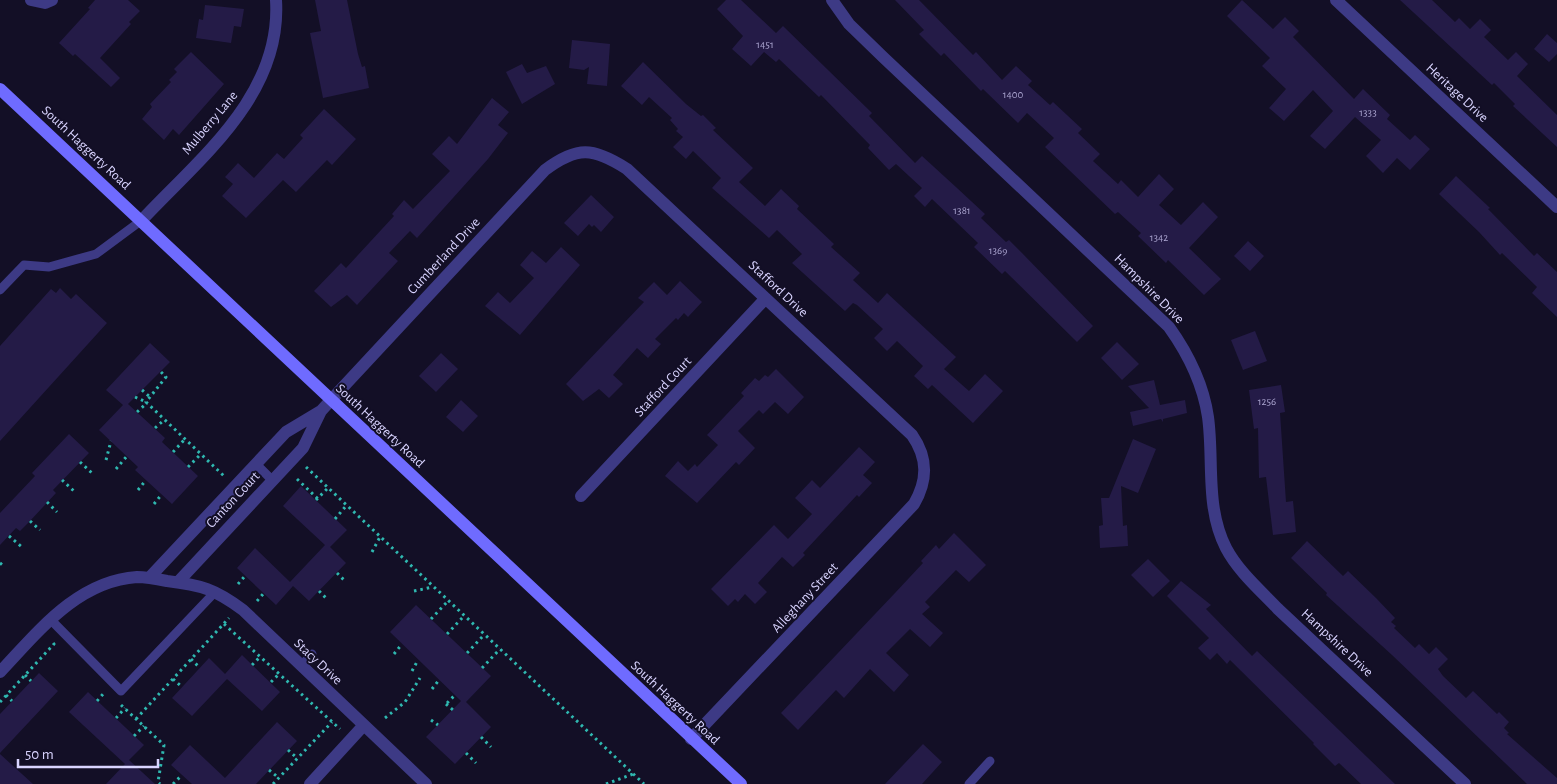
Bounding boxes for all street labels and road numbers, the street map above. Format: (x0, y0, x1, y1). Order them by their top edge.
street label: Heritage Drive (1423, 61, 1491, 125)
street label: Mulberry Lane (179, 88, 241, 158)
street label: South Haggerty Road (39, 104, 133, 192)
street label: Cumberland Drive (405, 215, 483, 297)
street label: Hampshire Drive (1111, 251, 1187, 327)
street label: Stafford Drive (746, 258, 810, 320)
street label: Stafford Court (632, 354, 694, 420)
street label: South Haggerty Road (333, 382, 427, 470)
street label: Canton Court (204, 469, 263, 531)
street label: Alleghany Street (769, 560, 841, 636)
street label: Hampshire Drive (1299, 606, 1375, 680)
street label: Stacy Drive (291, 636, 345, 688)
street label: South Haggerty Road (628, 659, 722, 747)

